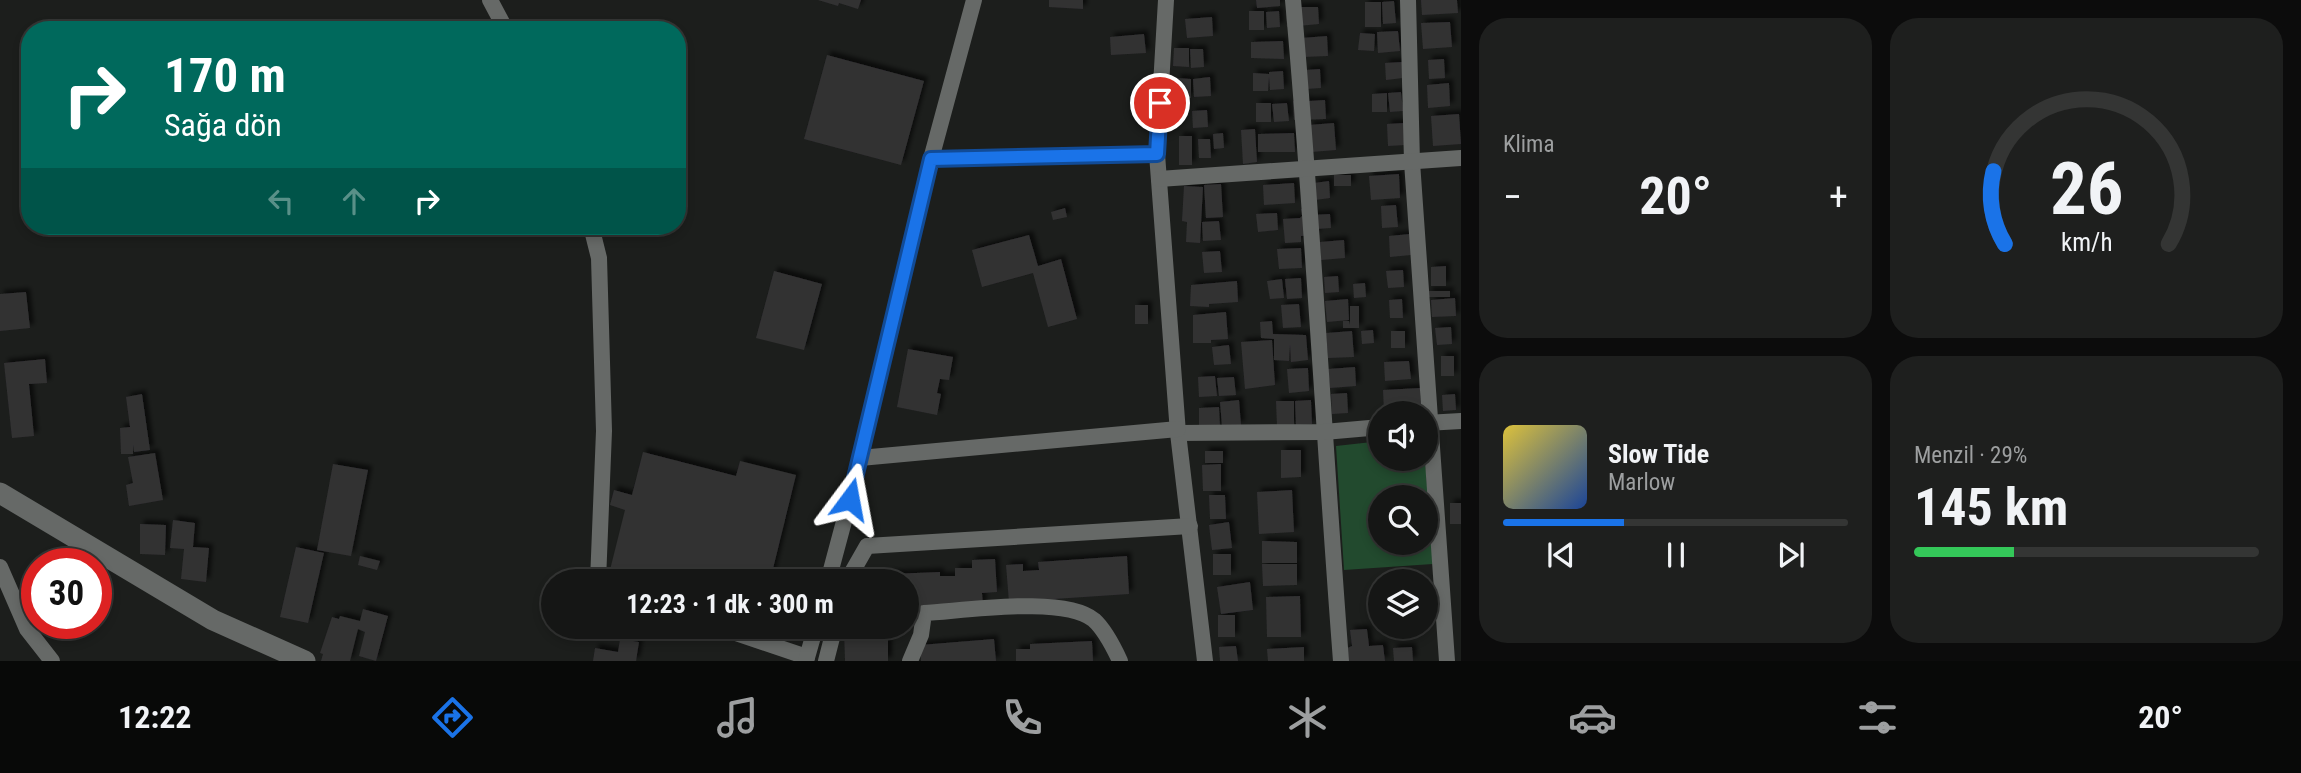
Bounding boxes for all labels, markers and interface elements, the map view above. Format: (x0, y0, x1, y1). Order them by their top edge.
text: 170 m (164, 47, 286, 104)
icon: right (49, 49, 140, 140)
pin (1130, 73, 1190, 133)
icon: arrive (1141, 84, 1179, 122)
text: Sağa dön (164, 106, 282, 144)
text: Klima (1503, 131, 1554, 158)
text: 26 (2050, 146, 2123, 232)
text: 20° (1639, 166, 1712, 227)
text: − (1503, 175, 1522, 219)
text: + (1829, 175, 1848, 219)
icon: left (262, 182, 300, 220)
icon: ahead (335, 182, 373, 220)
icon: right (408, 182, 446, 220)
text: km/h (2061, 228, 2112, 257)
map controls (1368, 401, 1438, 639)
button: sound (1368, 401, 1438, 471)
text: Slow Tide (1608, 439, 1709, 469)
text: Menzil · 29% (1914, 442, 2027, 469)
position arrow (813, 462, 887, 536)
text: Marlow (1608, 469, 1675, 496)
text: 145 km (1914, 477, 2068, 538)
button: search (1368, 485, 1438, 555)
icon: previous (1542, 536, 1580, 574)
icon: pause (1657, 536, 1695, 574)
icon: next (1772, 536, 1810, 574)
speed limit sign: 30 (21, 548, 112, 639)
button: layers (1368, 569, 1438, 639)
text: 12:23 · 1 dk · 300 m (626, 589, 834, 619)
icon: directions (428, 693, 477, 742)
icon: music (713, 693, 762, 742)
icon: phone (998, 693, 1047, 742)
icon: climate (1283, 693, 1332, 742)
icon: car (1568, 693, 1617, 742)
icon: filters (1853, 693, 1902, 742)
text: 12:22 (118, 698, 191, 736)
text: 20° (2138, 698, 2183, 736)

